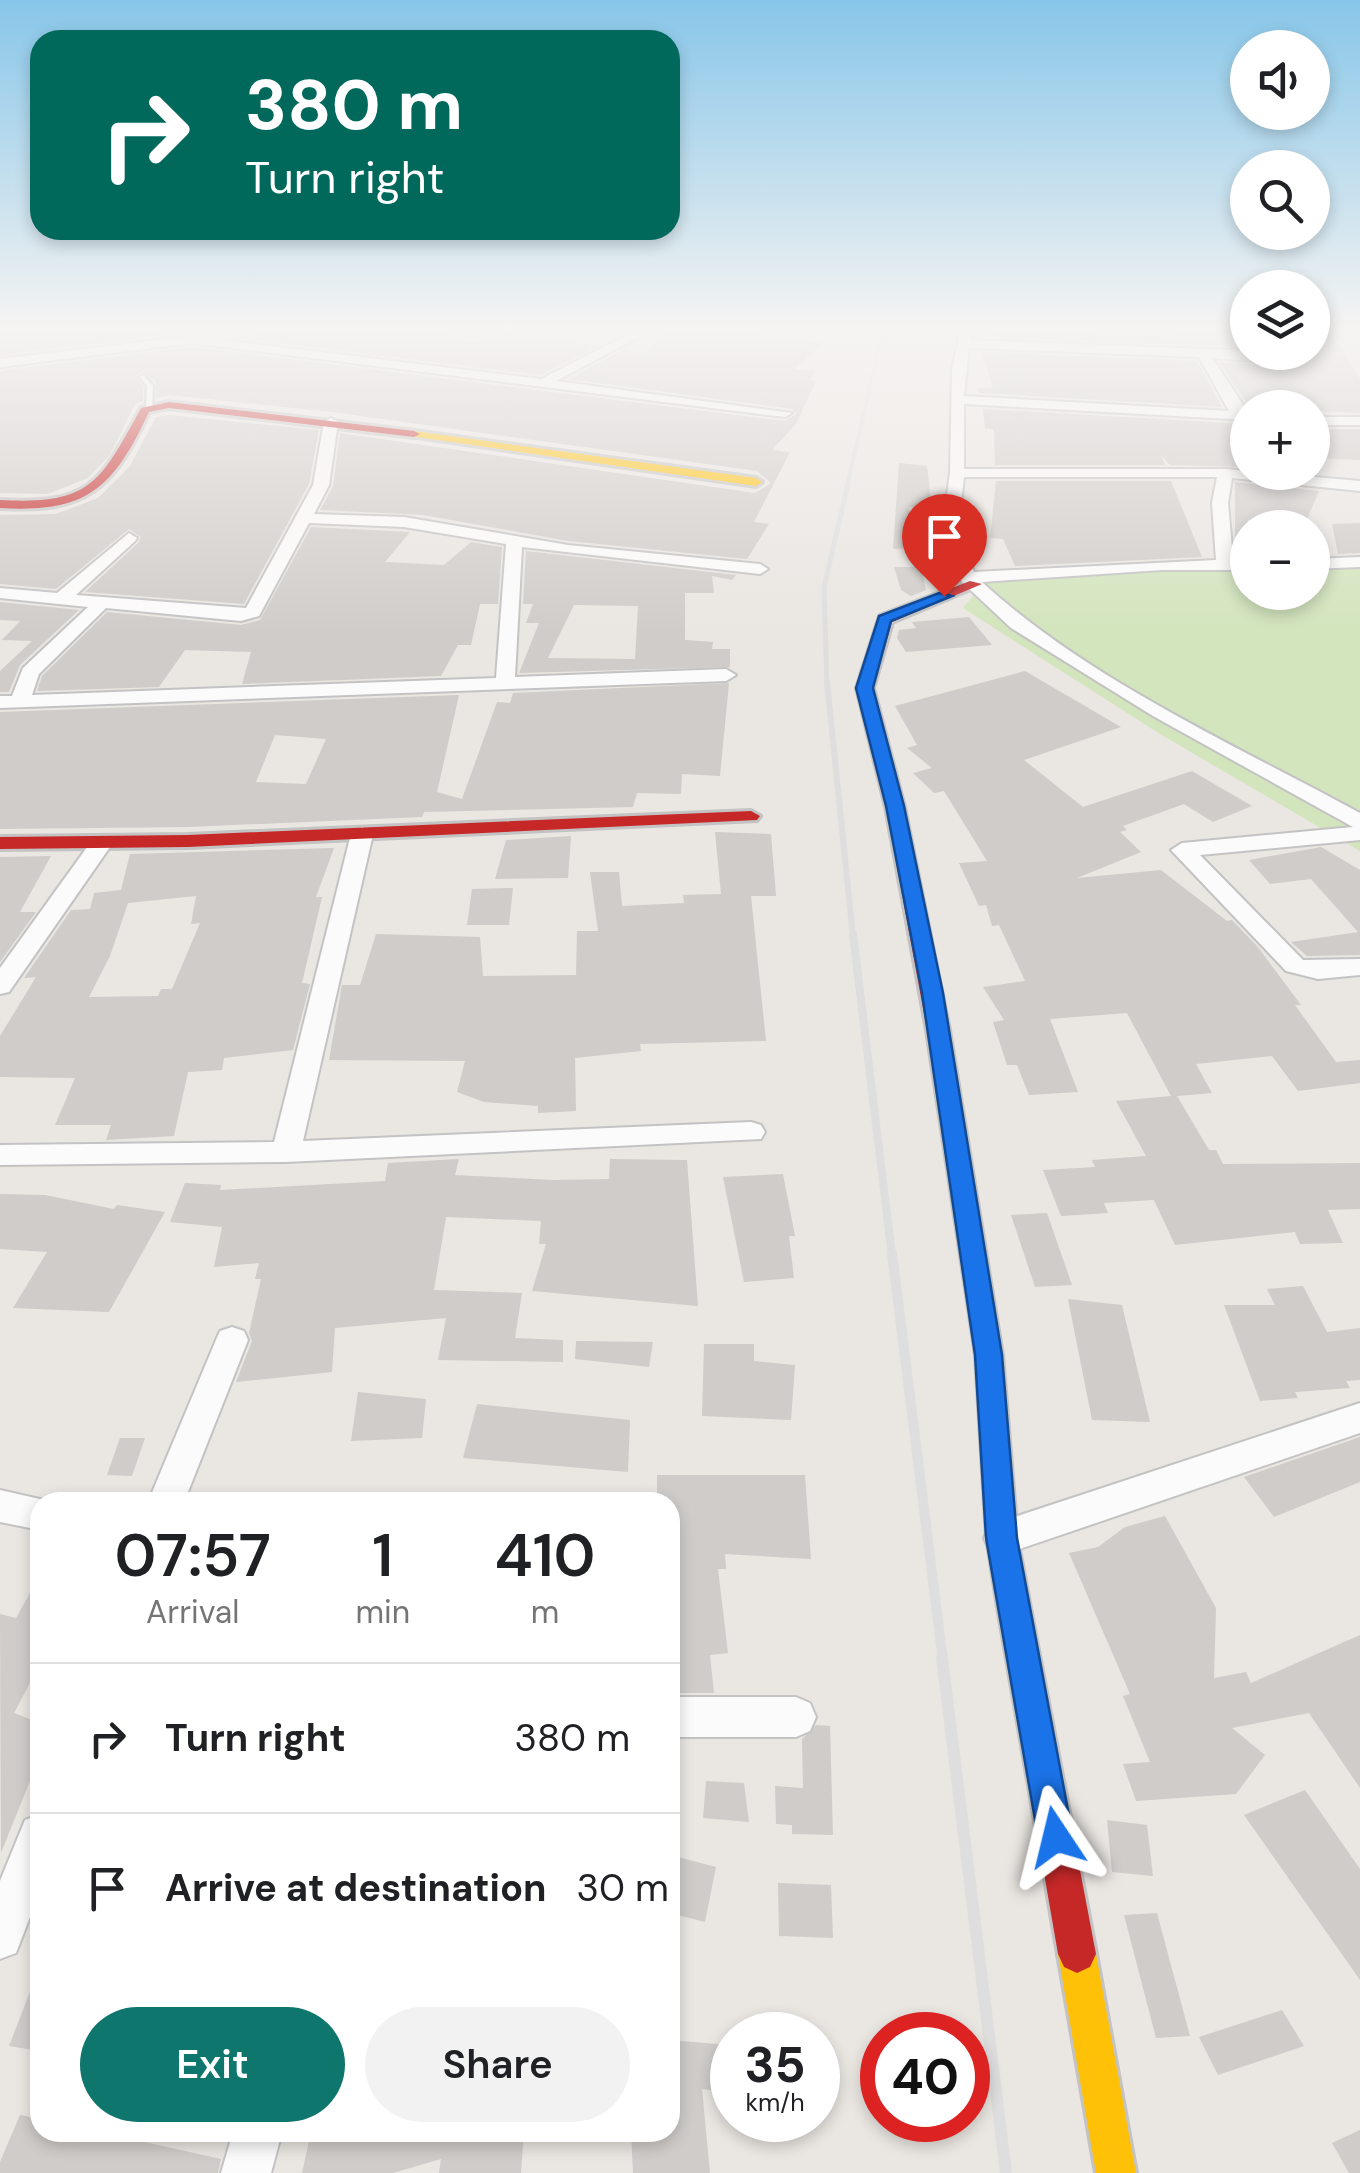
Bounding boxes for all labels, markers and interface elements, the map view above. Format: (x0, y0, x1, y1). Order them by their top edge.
map controls (1230, 30, 1330, 610)
button: sound (1230, 30, 1330, 130)
text: 380 m (245, 60, 463, 151)
icon: right (80, 70, 210, 200)
text: Turn right (245, 148, 444, 207)
button: search (1230, 150, 1330, 250)
button: layers (1230, 270, 1330, 370)
button: + (1230, 390, 1330, 490)
pin (902, 494, 987, 597)
icon: arrive (917, 509, 972, 564)
button: − (1230, 510, 1330, 610)
text: 07:57 (114, 1516, 271, 1595)
text: 1 (372, 1516, 393, 1595)
text: 410 (494, 1516, 596, 1595)
text: Arrival (146, 1591, 239, 1633)
text: min (355, 1591, 410, 1633)
text: m (531, 1591, 559, 1633)
icon: right (80, 1711, 135, 1766)
text: Turn right (165, 1713, 346, 1763)
text: 380 m (514, 1713, 630, 1763)
position arrow (1004, 1785, 1108, 1889)
icon: arrive (80, 1861, 135, 1916)
text: Arrive at destination (165, 1863, 547, 1913)
text: 30 m (577, 1863, 669, 1913)
button: Exit (80, 2007, 345, 2122)
button: Share (365, 2007, 630, 2122)
speed limit sign: 40 (860, 2012, 990, 2142)
text: 35 (744, 2032, 806, 2098)
text: km/h (745, 2086, 805, 2119)

